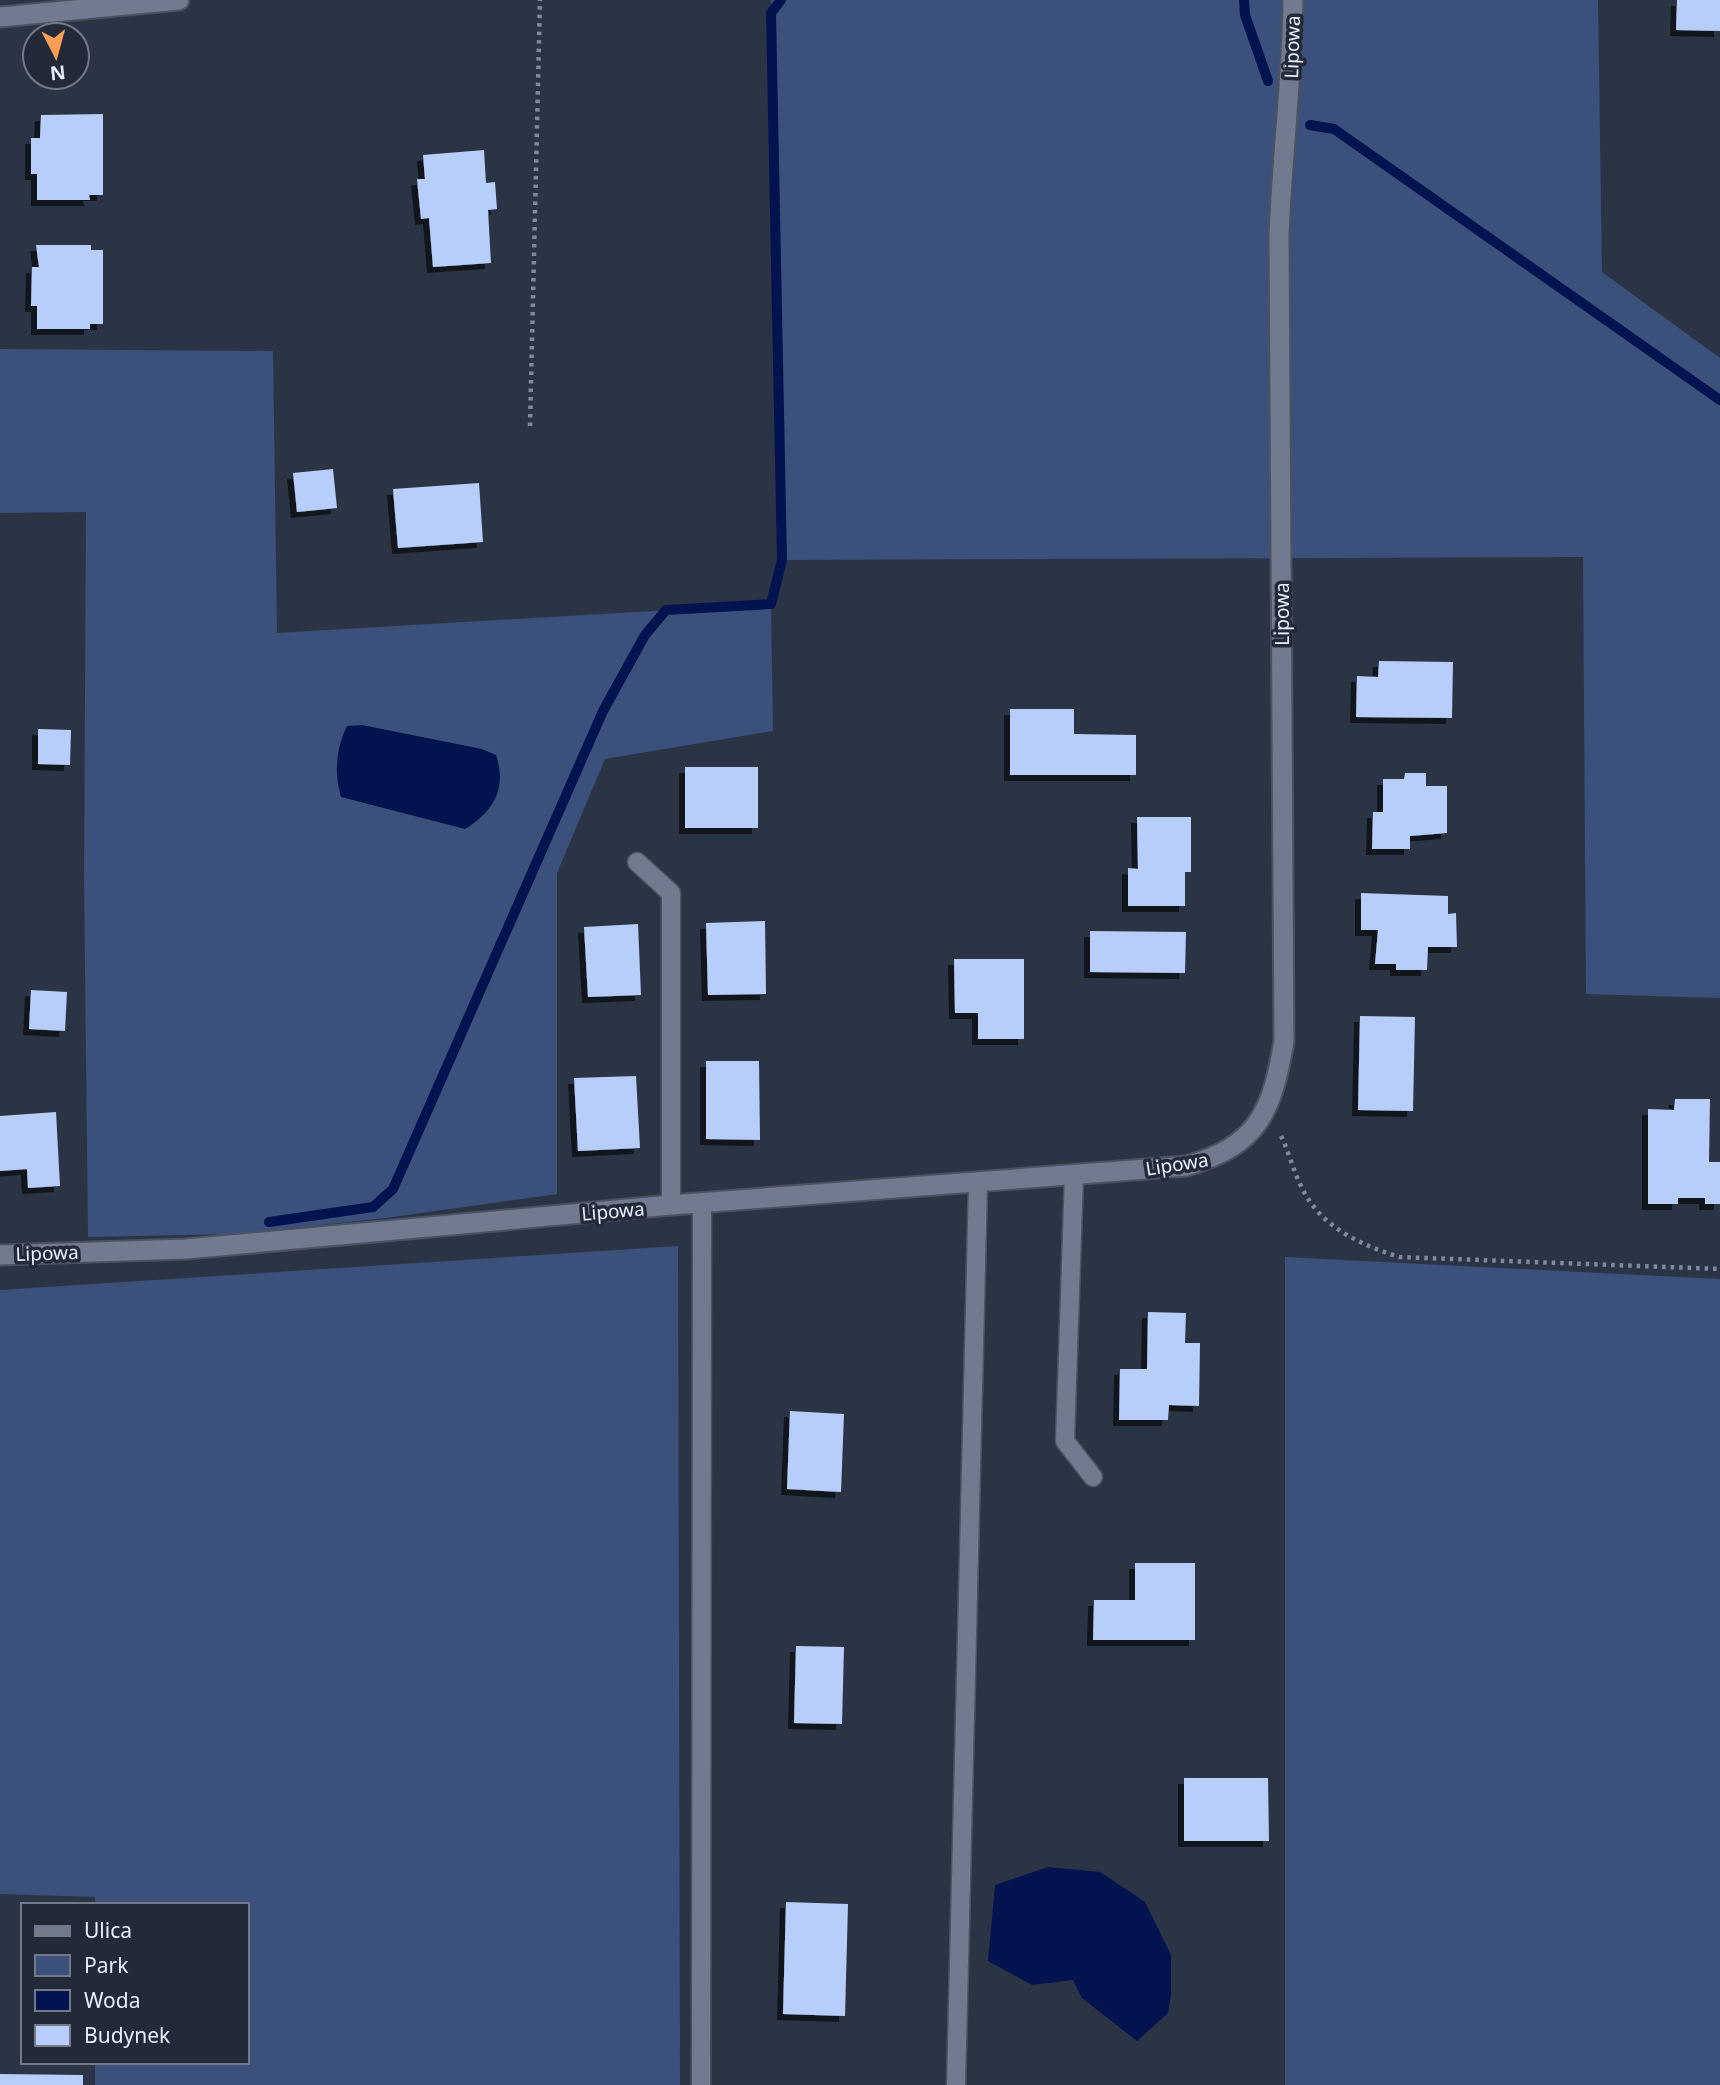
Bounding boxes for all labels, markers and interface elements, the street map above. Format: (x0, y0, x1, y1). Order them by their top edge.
street label: Lipowa (1278, 15, 1306, 79)
north arrow (21, 21, 91, 91)
text: N (49, 59, 67, 87)
street label: Lipowa (1269, 582, 1295, 646)
street label: Lipowa (1144, 1146, 1210, 1182)
street label: Lipowa (580, 1195, 646, 1227)
street label: Lipowa (15, 1239, 79, 1267)
legend (21, 1903, 248, 2064)
text: Ulica (84, 1916, 132, 1944)
text: Park (84, 1951, 129, 1979)
text: Woda (84, 1986, 141, 2014)
text: Budynek (84, 2021, 171, 2049)

